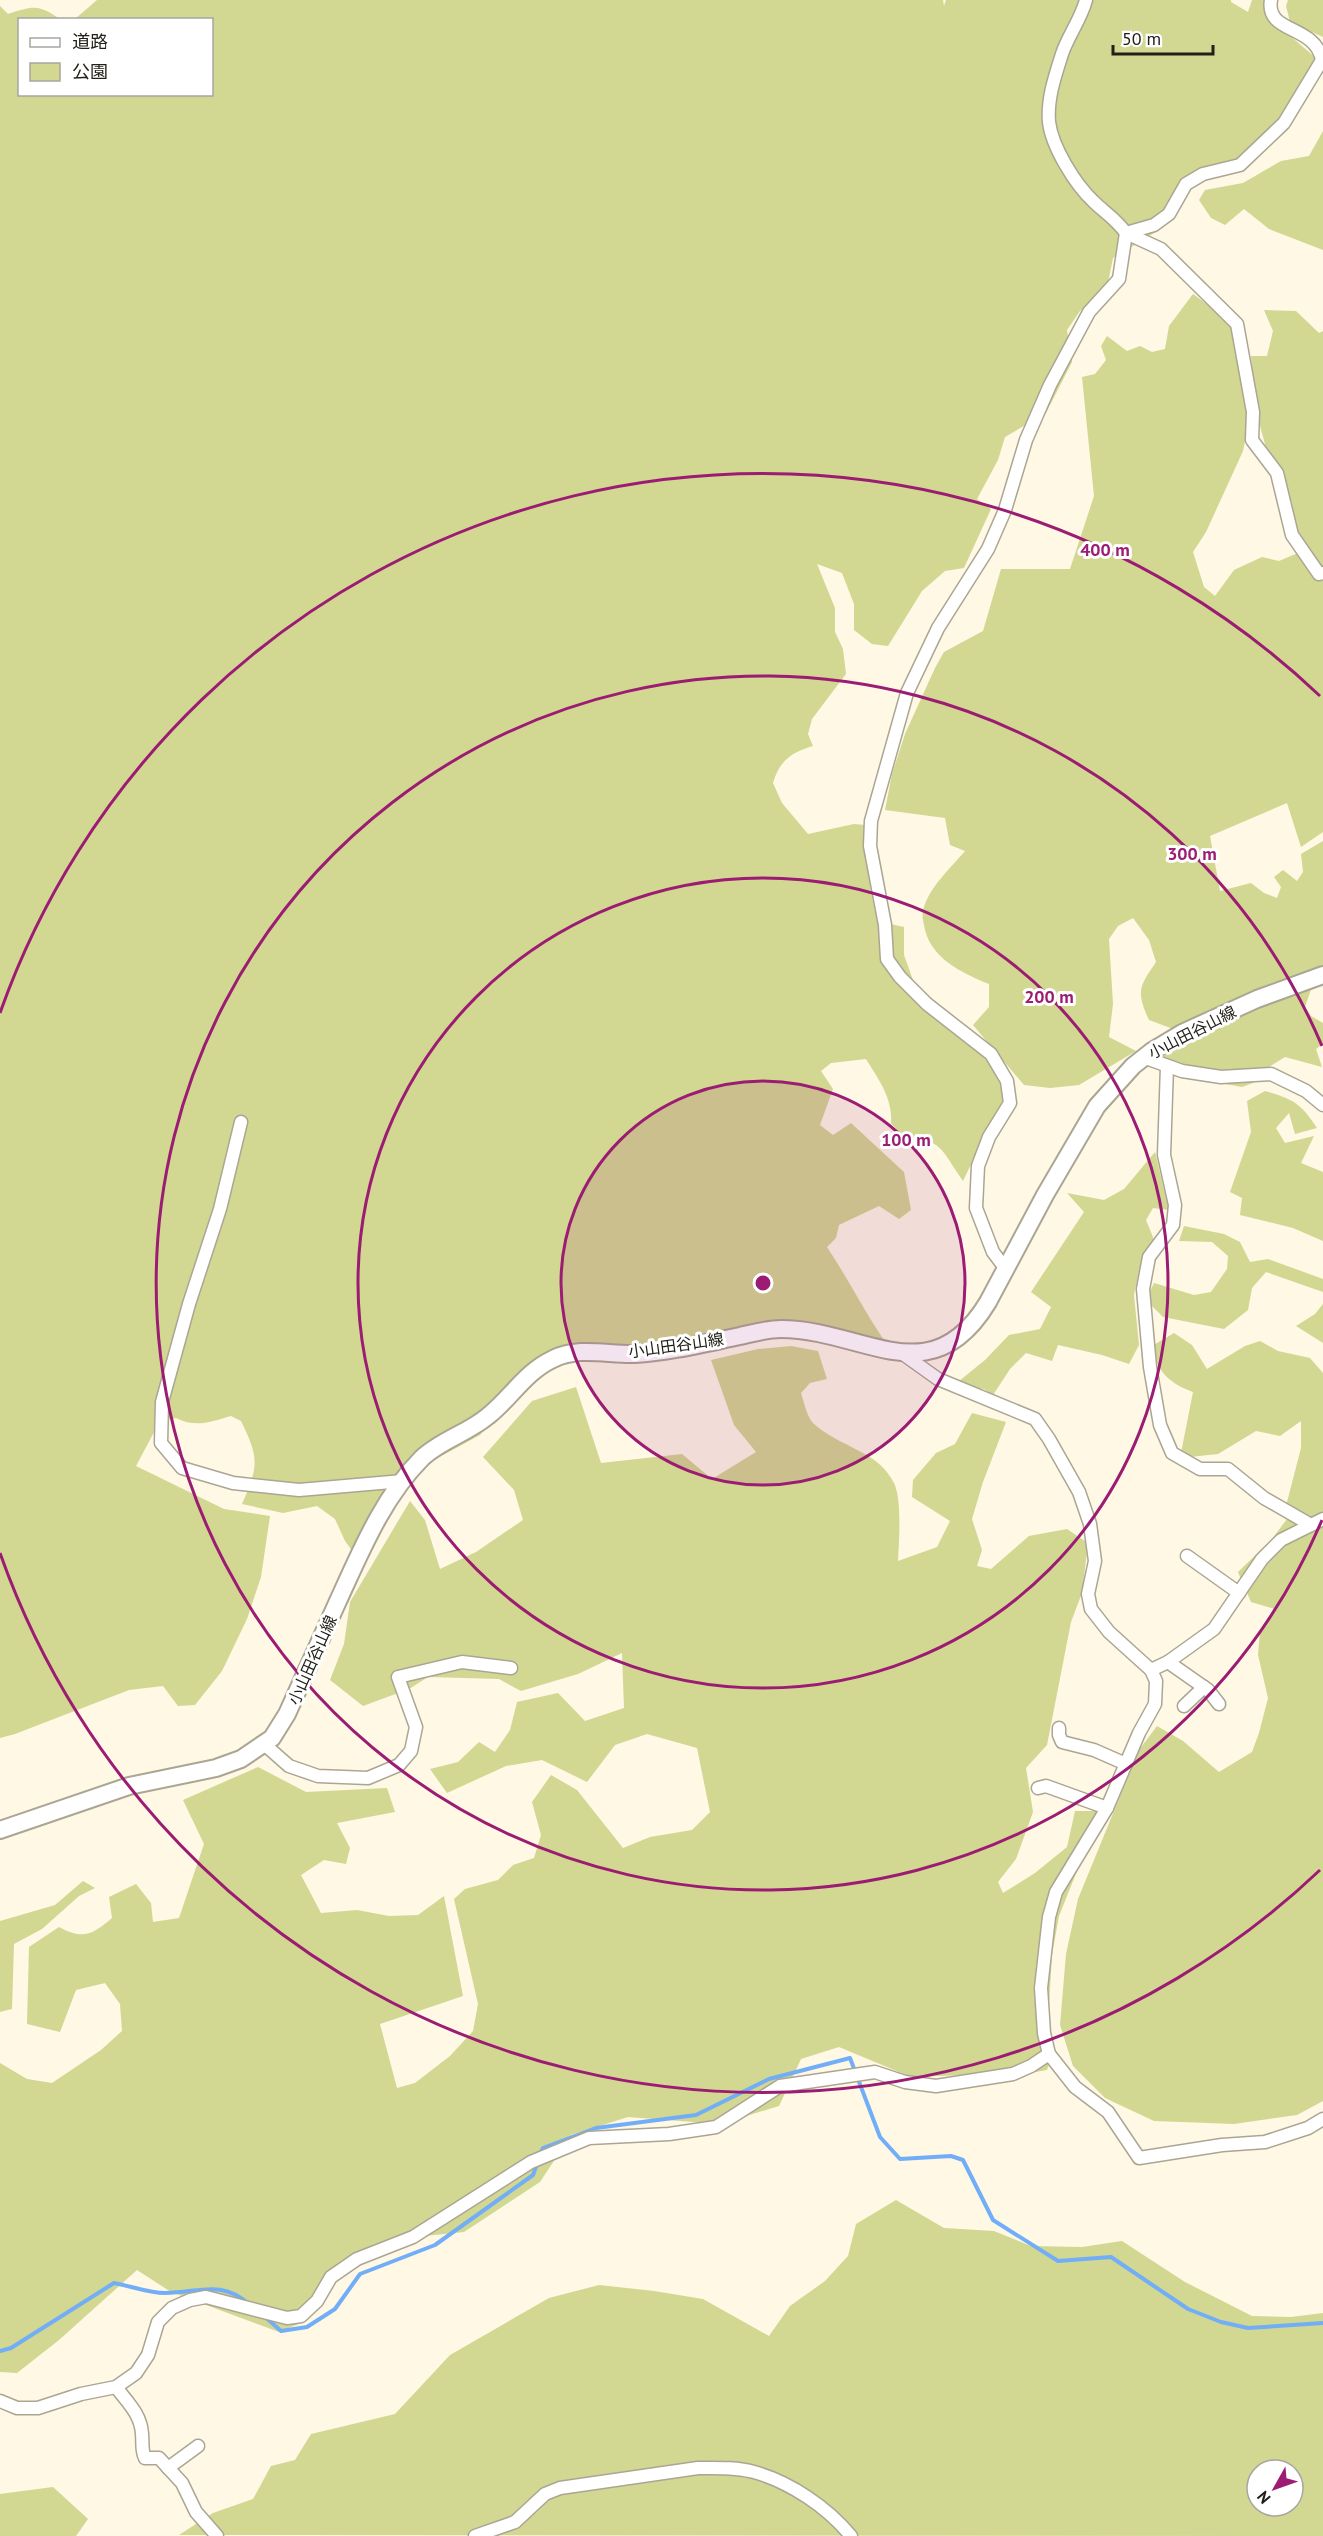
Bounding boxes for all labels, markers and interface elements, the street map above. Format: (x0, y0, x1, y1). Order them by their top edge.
legend (18, 18, 213, 96)
scale bar (1113, 18, 1214, 56)
text: 50 m (1122, 27, 1161, 50)
text: 道路 (72, 30, 108, 53)
text: 公園 (72, 60, 108, 83)
text: 400 m (1080, 538, 1130, 561)
text: 300 m (1167, 842, 1217, 865)
text: 200 m (1024, 985, 1074, 1008)
street label: 小山田谷山線 (1145, 1001, 1239, 1063)
text: 100 m (881, 1128, 931, 1151)
centre of rings (753, 1273, 773, 1293)
street label: 小山田谷山線 (627, 1328, 725, 1362)
street label: 小山田谷山線 (283, 1612, 341, 1708)
north arrow (1245, 2458, 1305, 2518)
text: N (1252, 2487, 1275, 2508)

